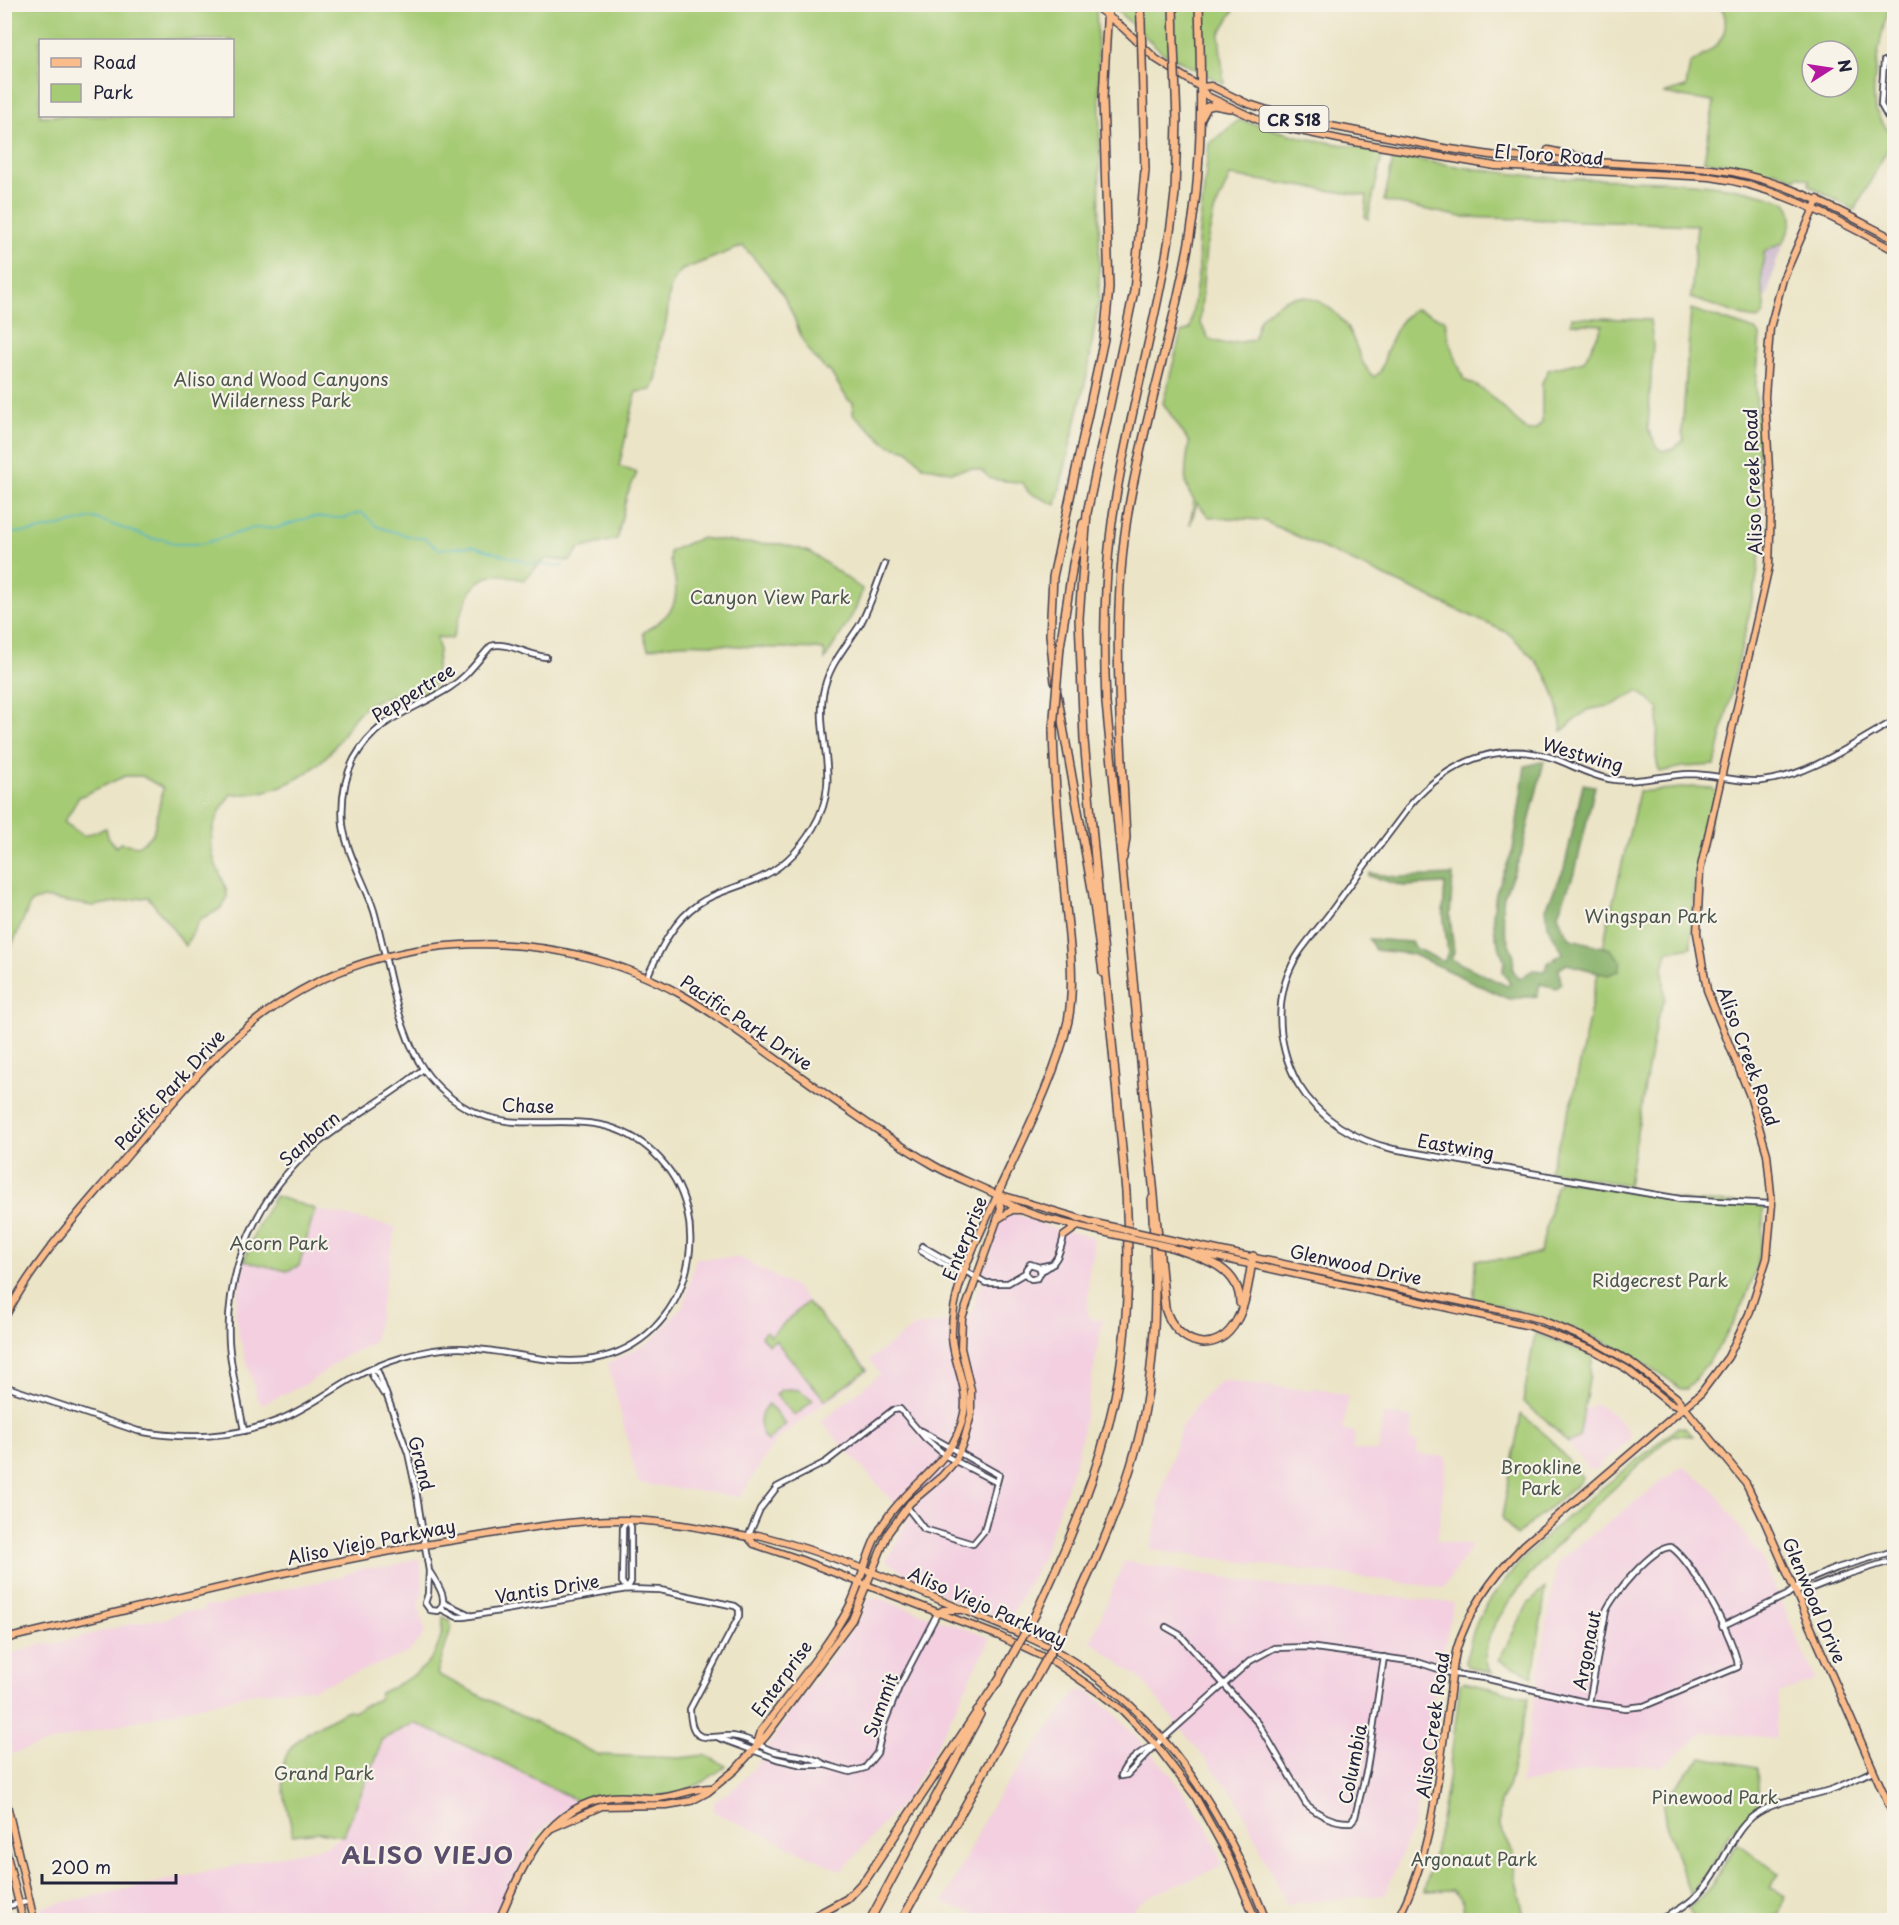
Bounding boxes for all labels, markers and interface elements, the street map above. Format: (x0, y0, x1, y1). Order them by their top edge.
legend (39, 39, 234, 117)
north arrow (1800, 39, 1860, 99)
text: Road (93, 48, 137, 75)
text: N (1833, 57, 1859, 74)
text: Park (93, 78, 133, 105)
road number: CR S18 (1260, 106, 1328, 132)
street label: El Toro Road (1493, 137, 1605, 171)
park label: Aliso and Wood Canyons Wilderness Park (173, 365, 389, 413)
street label: Aliso Creek Road (1736, 408, 1768, 556)
park label: Canyon View Park (690, 583, 850, 610)
street label: Peppertree (366, 656, 460, 728)
street label: Westwing (1539, 730, 1627, 778)
park label: Wingspan Park (1585, 902, 1717, 929)
street label: Pacific Park Drive (675, 968, 819, 1076)
street label: Aliso Creek Road (1711, 982, 1787, 1130)
street label: Pacific Park Drive (107, 1022, 231, 1155)
street label: Chase (501, 1091, 555, 1119)
street label: Sanborn (273, 1104, 345, 1172)
street label: Eastwing (1416, 1126, 1496, 1166)
street label: Enterprise (935, 1192, 993, 1284)
park label: Acorn Park (230, 1229, 328, 1256)
street label: Glenwood Drive (1287, 1237, 1425, 1291)
park label: Ridgecrest Park (1592, 1266, 1728, 1293)
street label: Grand (402, 1433, 442, 1493)
park label: Brookline Park (1500, 1453, 1582, 1501)
street label: Aliso Viejo Parkway (285, 1511, 457, 1571)
street label: Glenwood Drive (1776, 1533, 1854, 1667)
street label: Aliso Viejo Parkway (904, 1559, 1072, 1653)
street label: Vantis Drive (493, 1566, 601, 1610)
street label: Argonaut (1565, 1608, 1607, 1692)
street label: Enterprise (744, 1634, 818, 1722)
street label: Aliso Creek Road (1408, 1650, 1456, 1800)
street label: Summit (856, 1668, 904, 1741)
street label: Columbia (1331, 1721, 1373, 1807)
park label: Grand Park (274, 1759, 374, 1786)
park label: Pinewood Park (1652, 1783, 1778, 1810)
district label: ALISO VIEJO (342, 1836, 514, 1872)
park label: Argonaut Park (1411, 1845, 1537, 1872)
scale bar (42, 1847, 176, 1885)
text: 200 m (51, 1853, 111, 1880)

